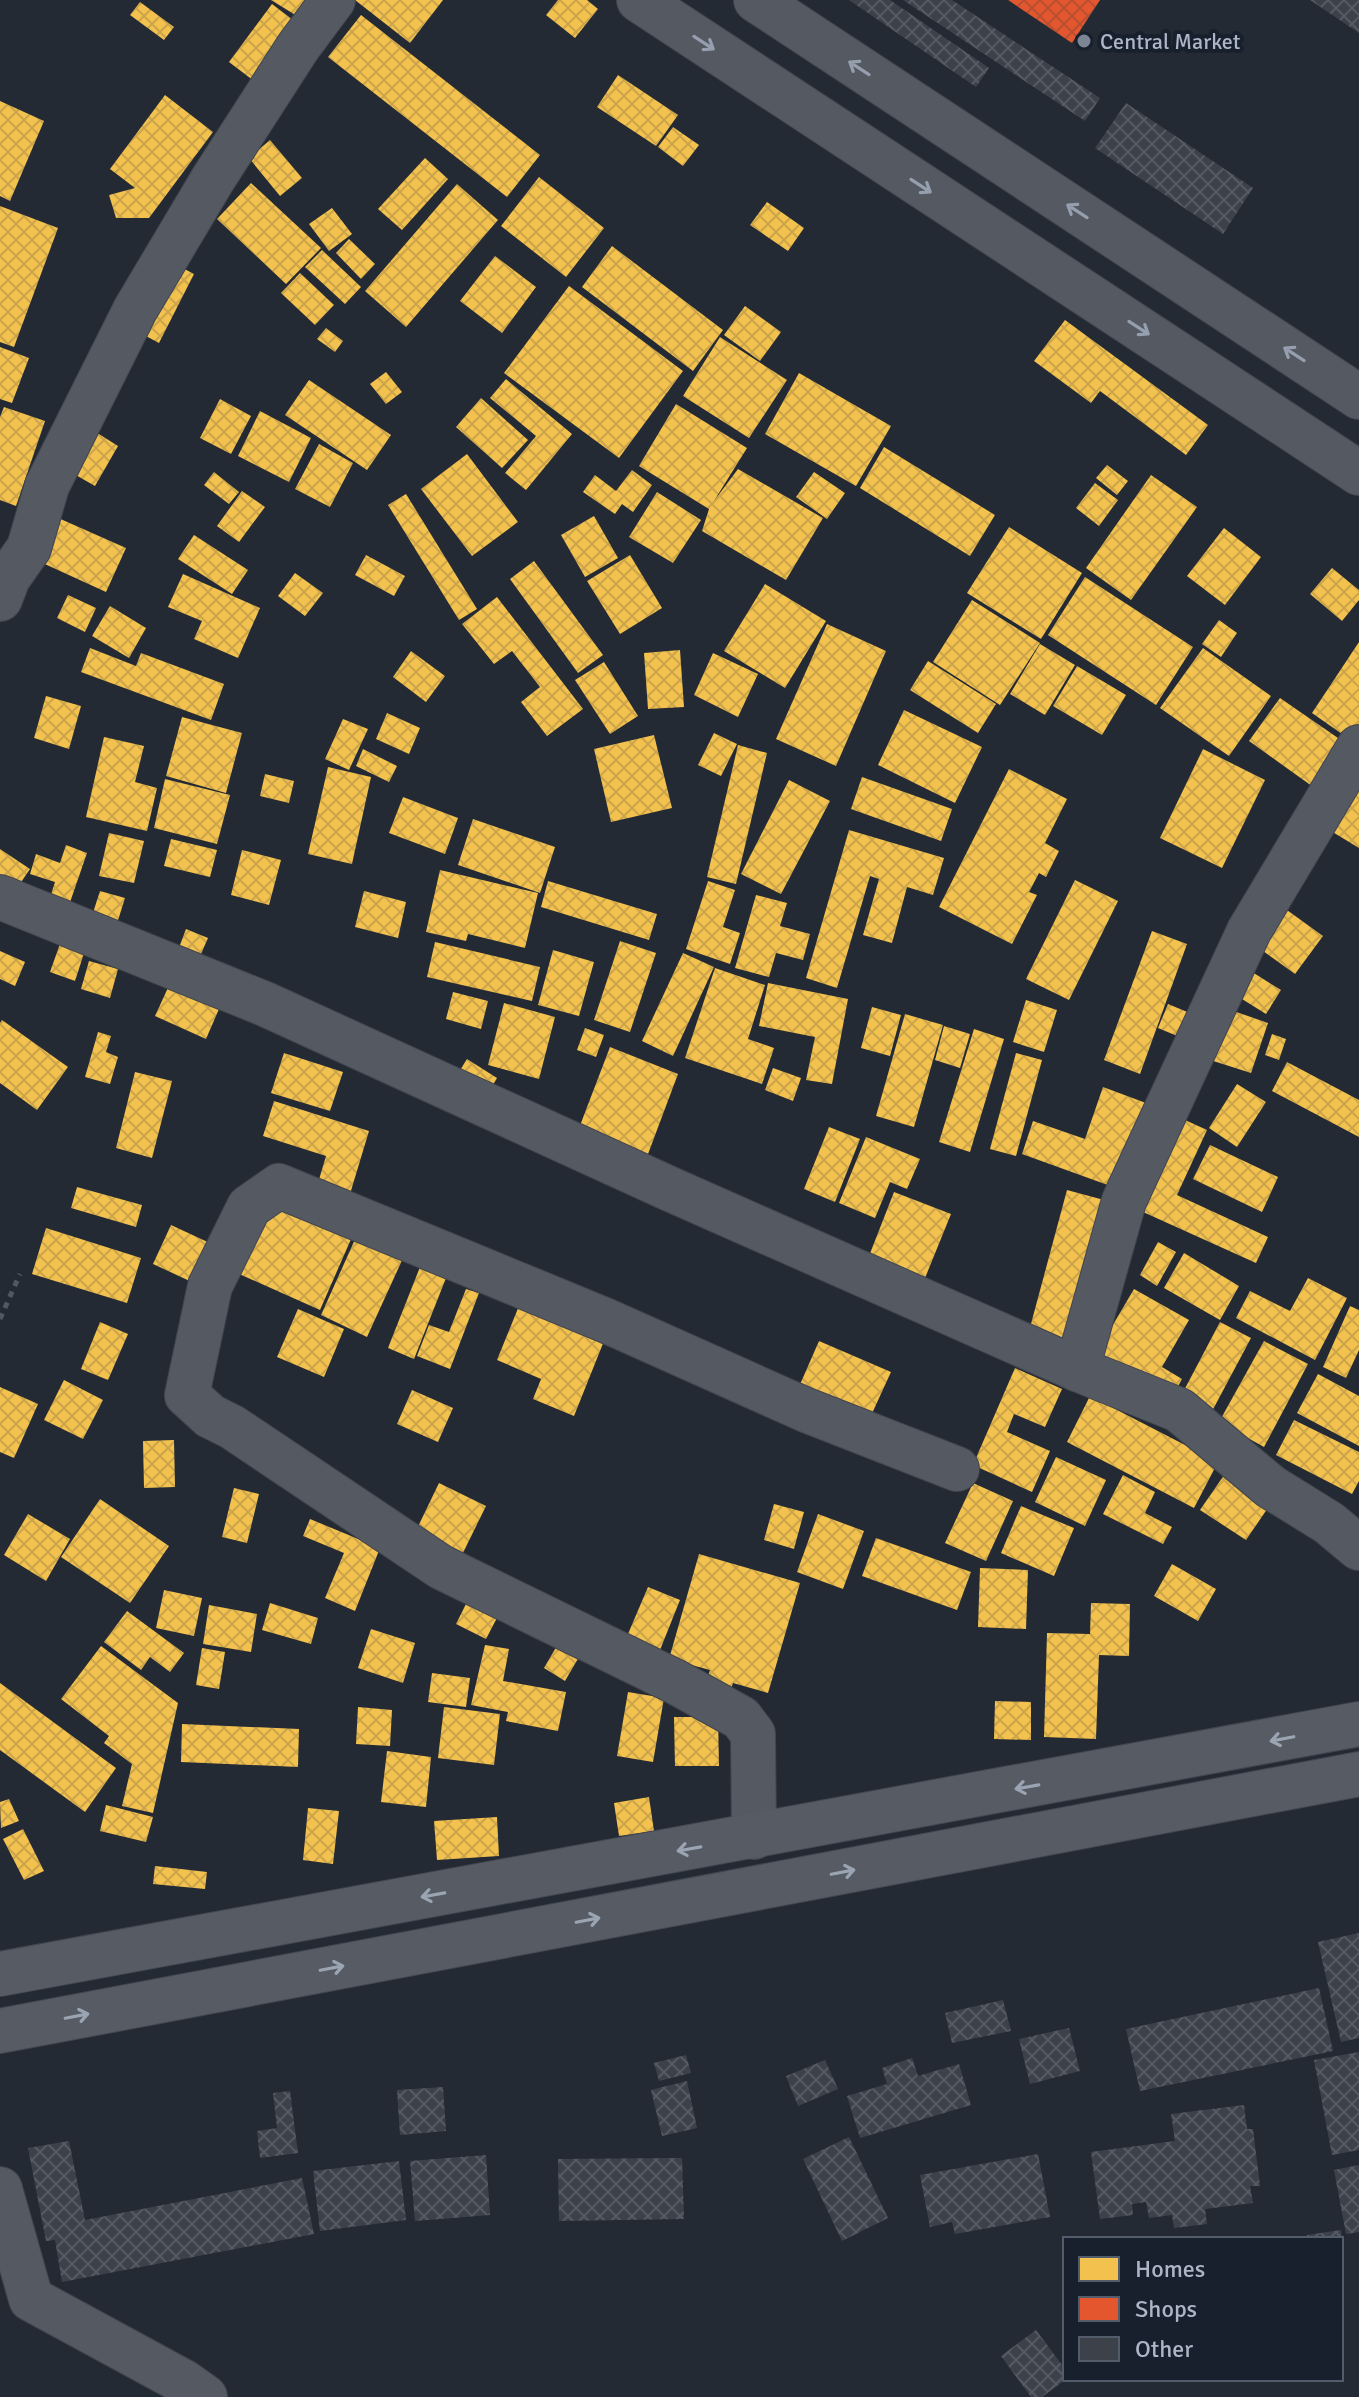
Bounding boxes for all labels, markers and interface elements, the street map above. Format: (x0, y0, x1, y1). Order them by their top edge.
place label: Central Market (1100, 28, 1241, 55)
marker: Central Market (1075, 32, 1093, 50)
one-way arrow (692, 35, 715, 51)
one-way arrow (849, 60, 871, 76)
one-way arrow (910, 177, 932, 194)
one-way arrow (1066, 203, 1088, 219)
one-way arrow (1127, 320, 1149, 337)
one-way arrow (1283, 345, 1306, 361)
one-way arrow (1270, 1732, 1296, 1747)
one-way arrow (1015, 1781, 1040, 1796)
one-way arrow (676, 1842, 702, 1857)
one-way arrow (830, 1864, 855, 1879)
one-way arrow (421, 1889, 446, 1904)
one-way arrow (574, 1912, 600, 1927)
one-way arrow (319, 1960, 344, 1975)
one-way arrow (63, 2008, 89, 2023)
legend (1063, 2237, 1343, 2381)
text: Homes (1135, 2254, 1205, 2284)
text: Shops (1135, 2294, 1197, 2324)
text: Other (1135, 2334, 1193, 2364)

